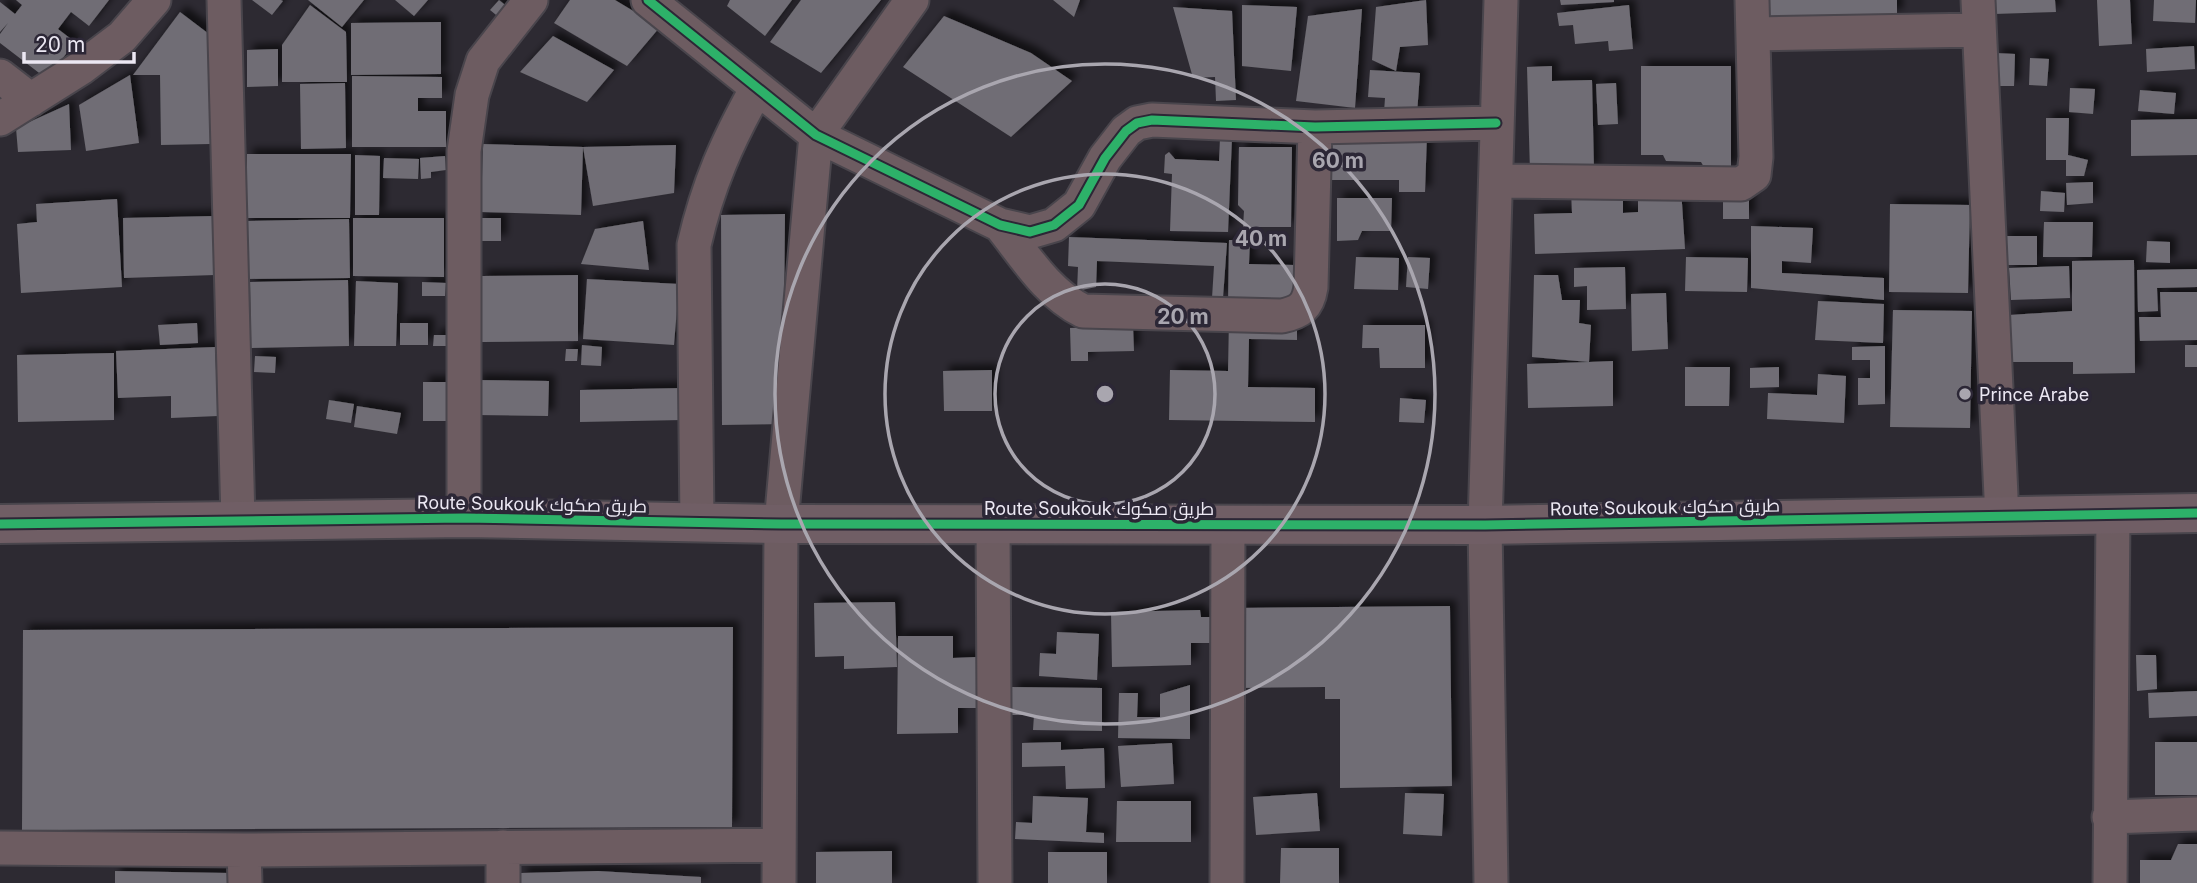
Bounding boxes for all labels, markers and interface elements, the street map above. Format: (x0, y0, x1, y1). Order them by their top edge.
scale bar (24, 21, 135, 65)
text: 20 m (35, 32, 85, 57)
text: 60 m (1312, 148, 1364, 173)
text: 40 m (1235, 226, 1287, 251)
text: 20 m (1157, 304, 1209, 329)
centre of rings (1093, 382, 1117, 406)
place label: Prince Arabe (1979, 384, 2089, 405)
marker: Prince Arabe (1957, 386, 1973, 402)
street label: Route Soukouk طريق صكوك (417, 491, 647, 519)
street label: Route Soukouk طريق صكوك (1550, 494, 1780, 522)
street label: Route Soukouk طريق صكوك (984, 498, 1214, 521)

